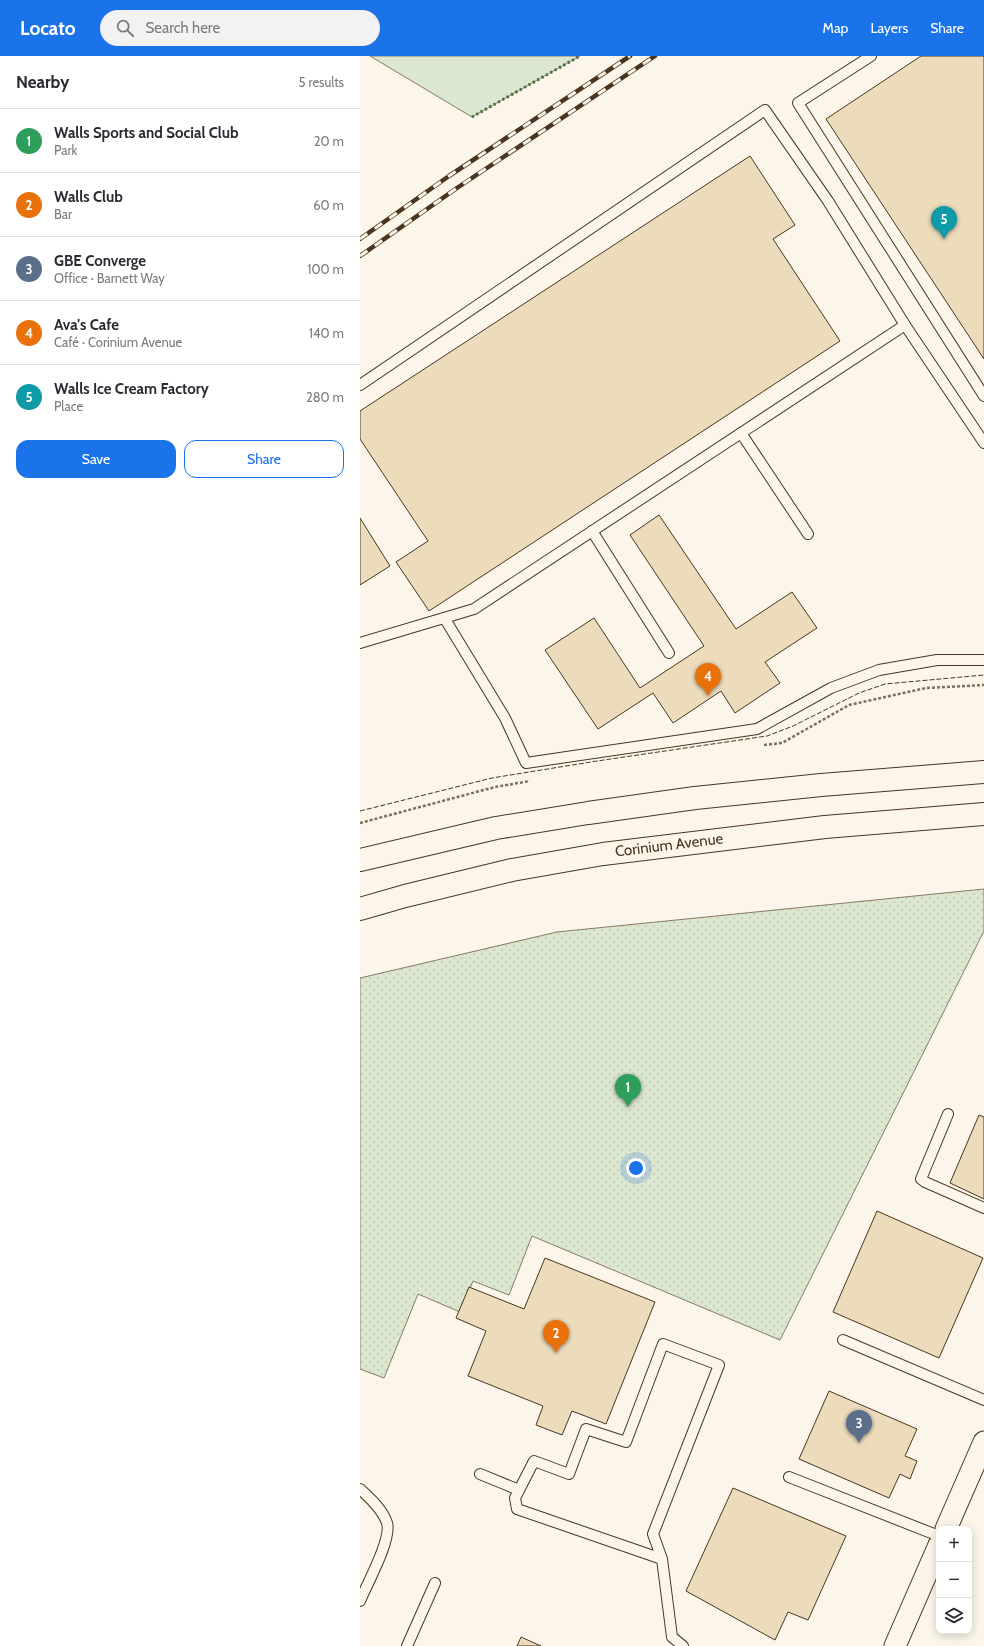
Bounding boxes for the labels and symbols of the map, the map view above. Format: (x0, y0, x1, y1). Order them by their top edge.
pin: 5 (931, 206, 957, 239)
pin: 4 (695, 663, 721, 696)
street label: Corinium Avenue (614, 829, 724, 861)
pin: 1 (615, 1074, 641, 1107)
your location (626, 1158, 646, 1178)
pin: 2 (543, 1320, 569, 1353)
pin: 3 (846, 1410, 872, 1443)

